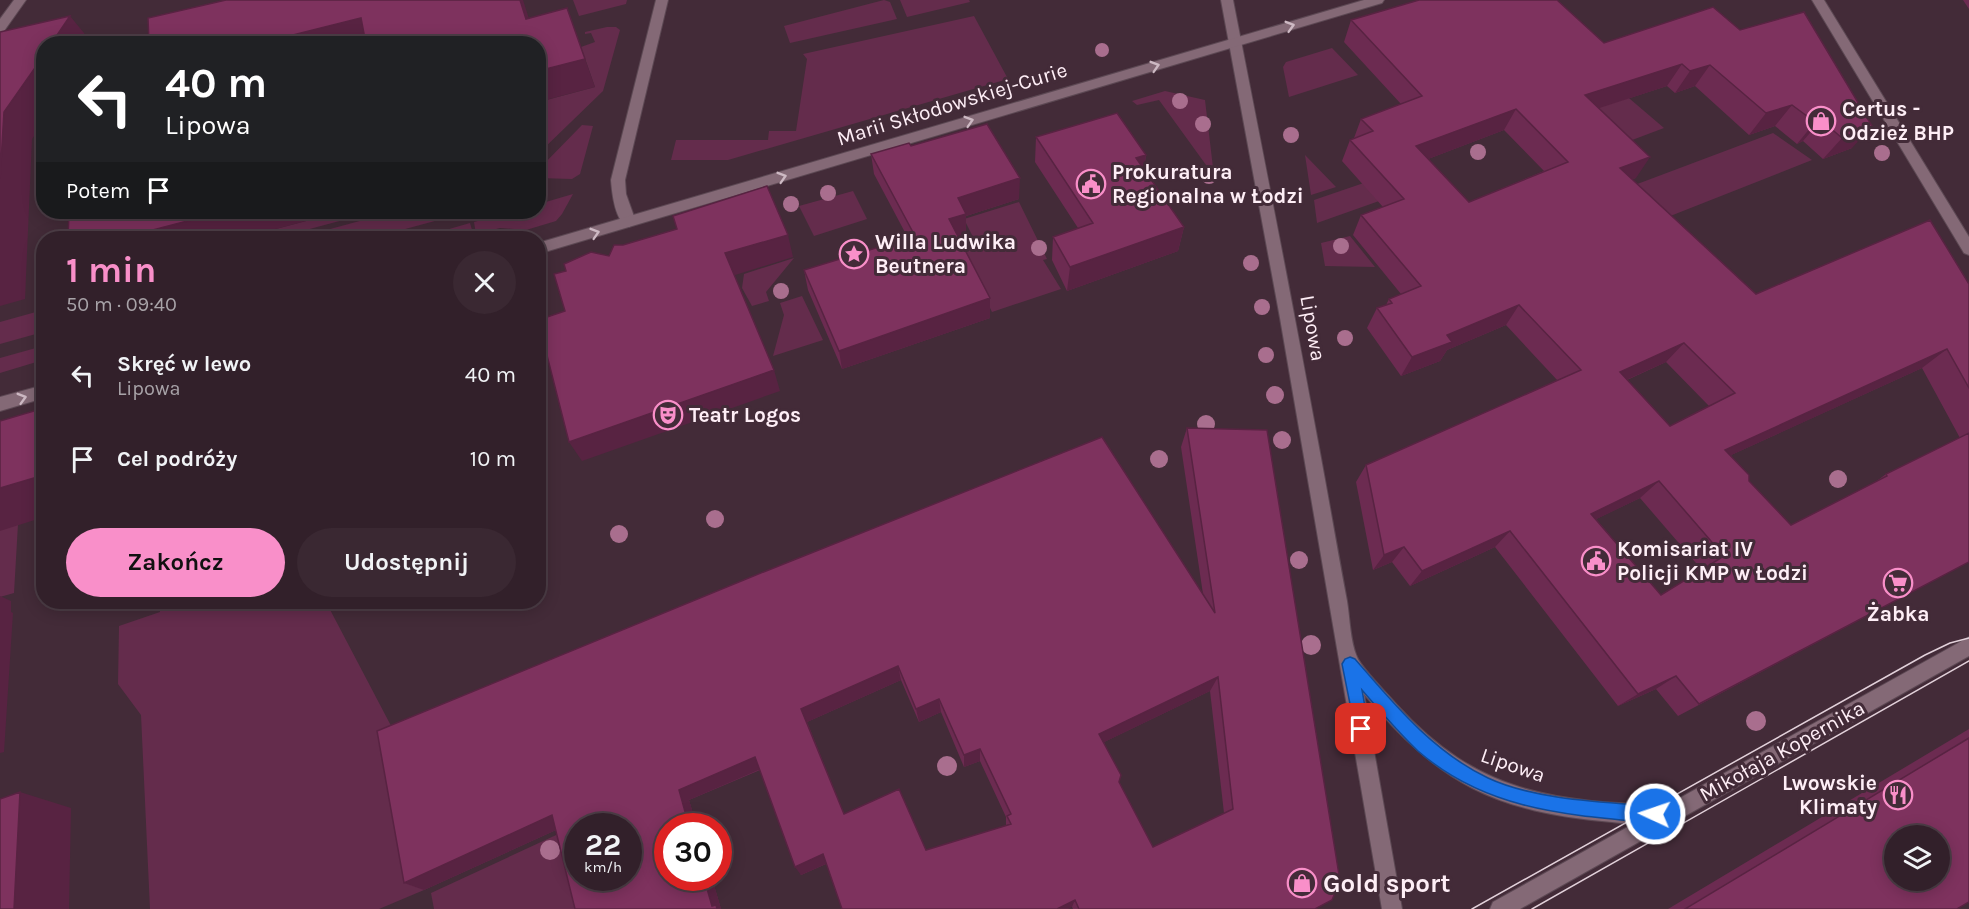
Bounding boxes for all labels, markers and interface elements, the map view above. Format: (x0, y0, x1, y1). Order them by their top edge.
one-way arrow (1284, 21, 1295, 33)
text: 40 m (165, 58, 267, 108)
street label: Marii Skłodowskiej-Curie (834, 58, 1070, 150)
icon: left (66, 60, 144, 138)
one-way arrow (1150, 61, 1160, 73)
place label: Certus - Odzież BHP (1842, 97, 1954, 145)
shop icon: Certus - Odzież BHP (1805, 105, 1837, 137)
text: Lipowa (165, 109, 251, 141)
one-way arrow (963, 116, 973, 128)
place label: Prokuratura Regionalna w Łodzi (1112, 160, 1304, 208)
public building icon: Prokuratura Regionalna w Łodzi (1075, 168, 1107, 200)
one-way arrow (776, 172, 787, 184)
icon: arrive (142, 174, 175, 207)
text: Potem (66, 178, 130, 204)
one-way arrow (589, 227, 600, 240)
place label: Willa Ludwika Beutnera (875, 230, 1016, 278)
place icon: Willa Ludwika Beutnera (838, 238, 870, 270)
text: 1 min (66, 249, 156, 291)
button: close (453, 251, 516, 314)
text: 50 m · 09:40 (66, 293, 177, 316)
street label: Lipowa (1295, 293, 1331, 363)
text: Skręć w lewo (117, 351, 251, 377)
icon: left (66, 359, 99, 392)
text: 40 m (465, 362, 516, 388)
text: Lipowa (117, 377, 180, 400)
one-way arrow (16, 393, 27, 405)
theatre icon: Teatr Logos (652, 399, 684, 431)
place label: Teatr Logos (689, 403, 801, 427)
icon: arrive (66, 443, 99, 476)
text: Cel podróży (117, 446, 237, 472)
text: 10 m (470, 446, 516, 472)
button: Zakończ (66, 528, 285, 597)
button: Udostępnij (297, 528, 516, 597)
place label: Komisariat IV Policji KMP w Łodzi (1617, 537, 1808, 585)
public building icon: Komisariat IV Policji KMP w Łodzi (1580, 545, 1612, 577)
supermarket icon: Żabka (1882, 567, 1914, 599)
place label: Żabka (1866, 601, 1930, 626)
street label: Mikołaja Kopernika (1695, 696, 1869, 806)
pin (1335, 703, 1386, 754)
icon: arrive (1344, 712, 1377, 745)
street label: Lipowa (1478, 743, 1548, 787)
place label: Lwowskie Klimaty (1782, 771, 1877, 819)
restaurant icon: Lwowskie Klimaty (1882, 779, 1914, 811)
position arrow (1623, 782, 1687, 846)
speed limit sign: 30 (654, 813, 732, 891)
map controls (1884, 825, 1950, 891)
button: layers (1884, 825, 1950, 891)
text: 22 (585, 827, 621, 863)
text: km/h (584, 858, 622, 876)
shop icon: Gold sport (1286, 867, 1318, 899)
place label: Gold sport (1323, 868, 1451, 899)

